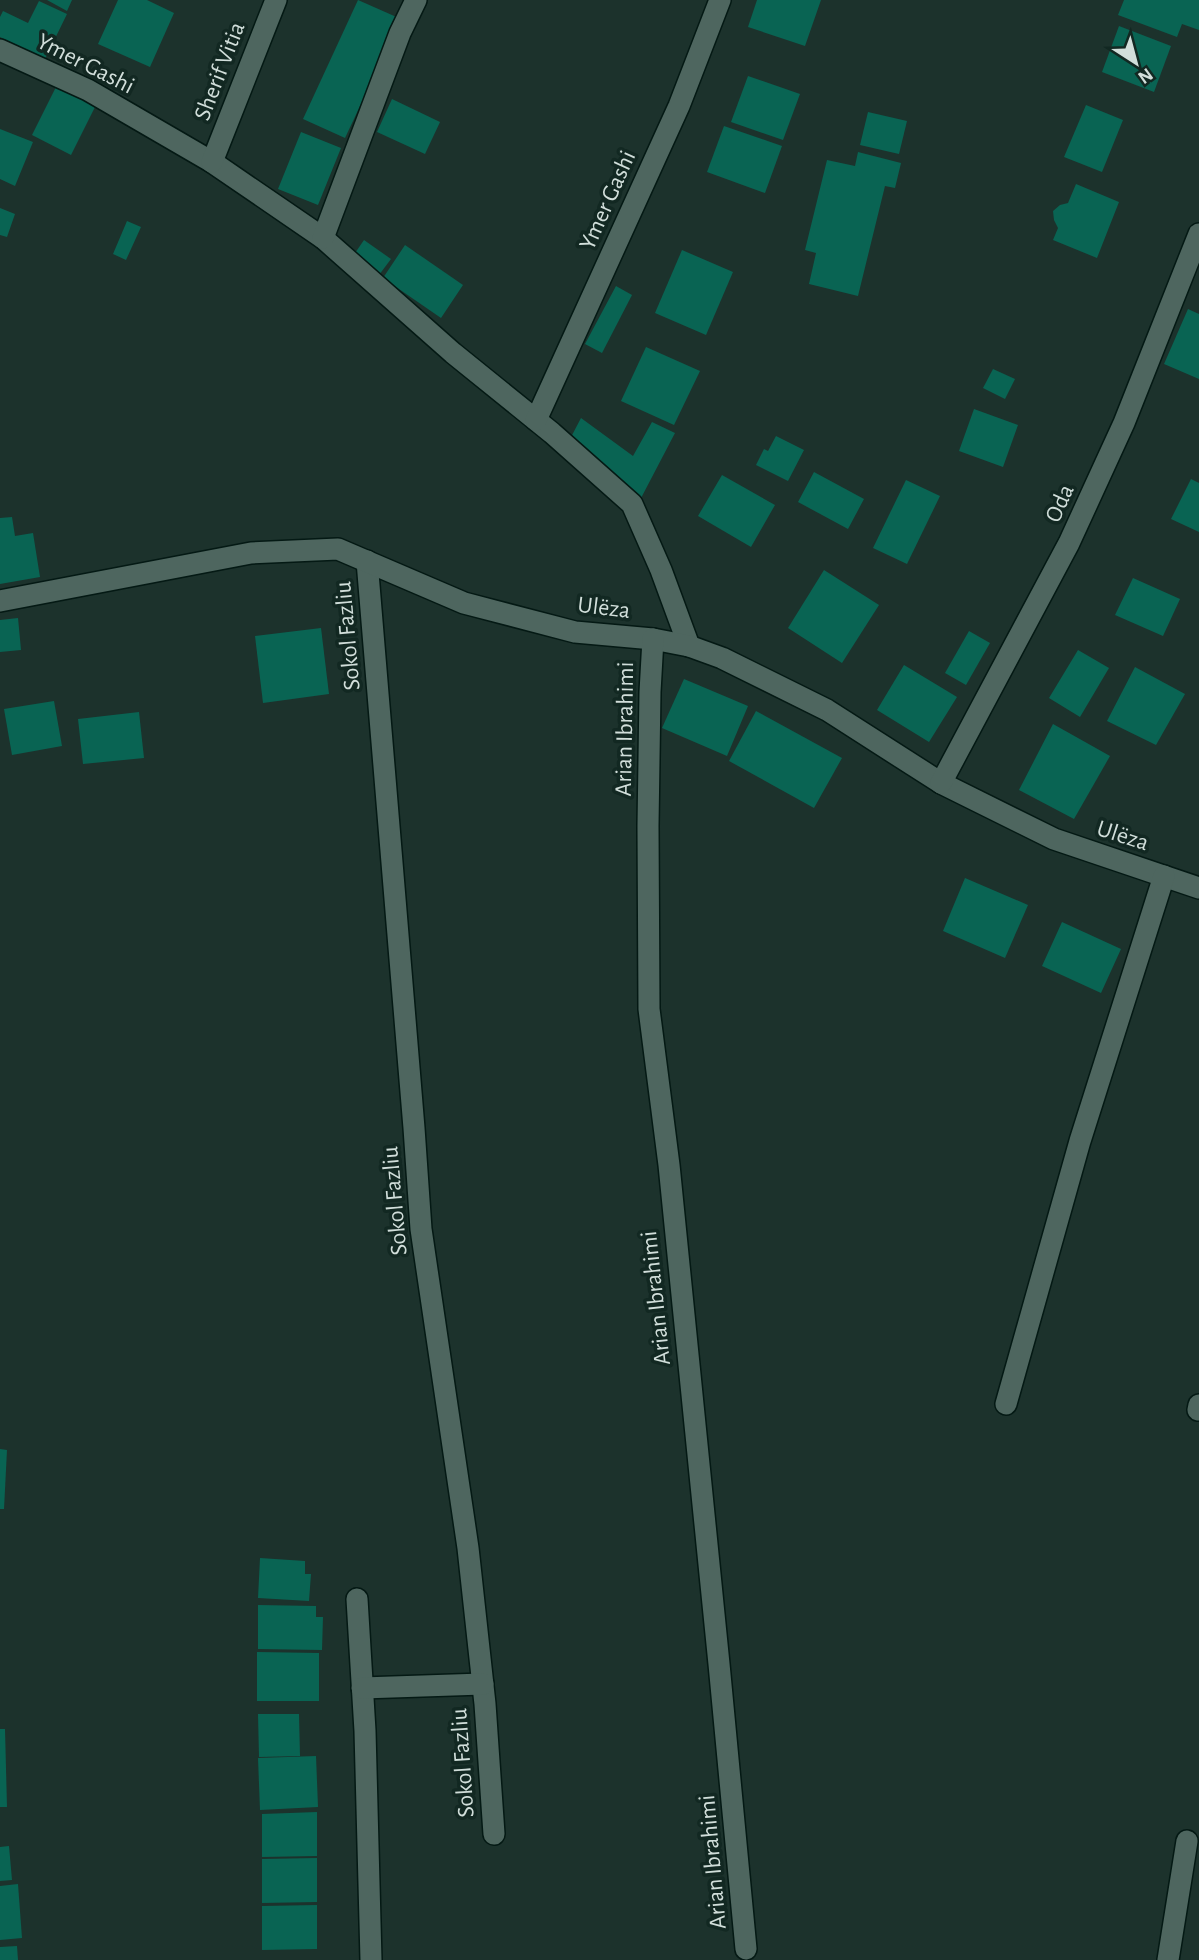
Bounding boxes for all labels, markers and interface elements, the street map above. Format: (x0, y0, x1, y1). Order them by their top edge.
street label: Sherif Vitia (190, 19, 250, 124)
north arrow (1101, 28, 1171, 98)
street label: Ymer Gashi (33, 29, 138, 99)
text: N (1134, 64, 1156, 87)
street label: Ymer Gashi (575, 147, 640, 253)
street label: Oda (1041, 481, 1079, 526)
street label: Sokol Fazliu (331, 580, 365, 692)
street label: Ulëza (576, 593, 632, 623)
street label: Arian Ibrahimi (612, 661, 638, 797)
street label: Ulëza (1094, 816, 1152, 856)
street label: Sokol Fazliu (378, 1145, 412, 1257)
street label: Arian Ibrahimi (637, 1230, 675, 1366)
street label: Sokol Fazliu (447, 1707, 479, 1818)
street label: Arian Ibrahimi (695, 1794, 731, 1930)

